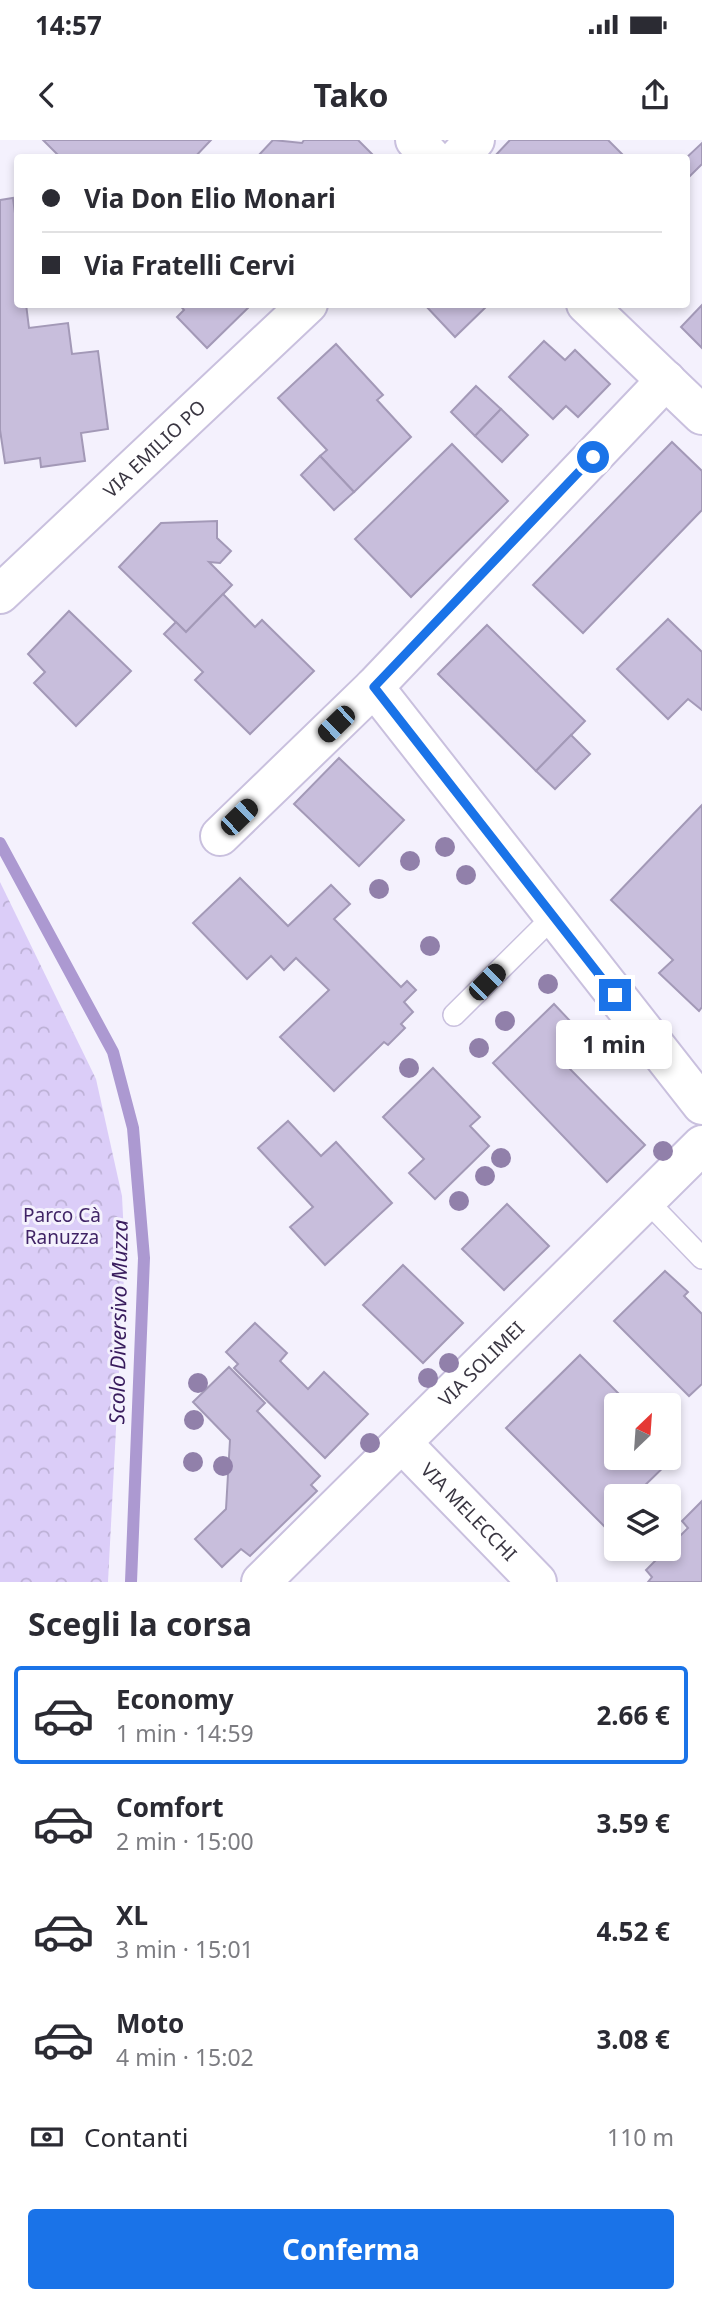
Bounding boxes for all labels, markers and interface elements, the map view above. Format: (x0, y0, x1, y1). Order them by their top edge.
text: 14:57 (35, 7, 102, 43)
text: Tako (314, 73, 388, 116)
icon: back (28, 76, 66, 114)
icon: share (636, 76, 674, 114)
text: Via Don Elio Monari (84, 180, 336, 216)
text: Via Fratelli Cervi (84, 247, 295, 283)
street label: VIA EMILIO PO (97, 394, 211, 503)
route start (577, 441, 609, 473)
car (314, 702, 359, 746)
car (217, 795, 262, 839)
car (465, 960, 510, 1004)
route end (599, 979, 631, 1011)
callout: 1 min (557, 1020, 673, 1068)
text: 1 min (582, 1028, 646, 1060)
park label: Parco Cà Ranuzza (23, 1202, 101, 1250)
water label: Scolo Diversivo Muzza (102, 1219, 134, 1425)
street label: VIA SOLIMEI (433, 1316, 530, 1412)
north arrow (604, 1393, 681, 1470)
map controls (604, 1393, 681, 1561)
street label: VIA MELECCHI (415, 1457, 523, 1567)
button: layers (604, 1484, 681, 1561)
text: Scegli la corsa (28, 1602, 252, 1645)
text: Economy (116, 1681, 234, 1717)
icon: car (32, 1684, 95, 1747)
text: 2.66 € (596, 1697, 670, 1733)
text: 1 min · 14:59 (116, 1717, 254, 1749)
text: Comfort (116, 1789, 224, 1825)
icon: car (32, 1792, 95, 1855)
text: 3.59 € (596, 1805, 670, 1841)
text: 2 min · 15:00 (116, 1825, 254, 1857)
text: XL (116, 1897, 148, 1933)
icon: car (32, 1900, 95, 1963)
text: 4.52 € (596, 1913, 670, 1949)
text: 3 min · 15:01 (116, 1933, 254, 1965)
text: Moto (116, 2005, 184, 2041)
icon: car (32, 2008, 95, 2071)
text: 3.08 € (596, 2021, 670, 2057)
text: 4 min · 15:02 (116, 2041, 254, 2073)
icon: cash (28, 2118, 66, 2156)
text: Contanti (84, 2119, 188, 2155)
text: 110 m (607, 2121, 674, 2153)
button: Conferma (28, 2209, 674, 2289)

